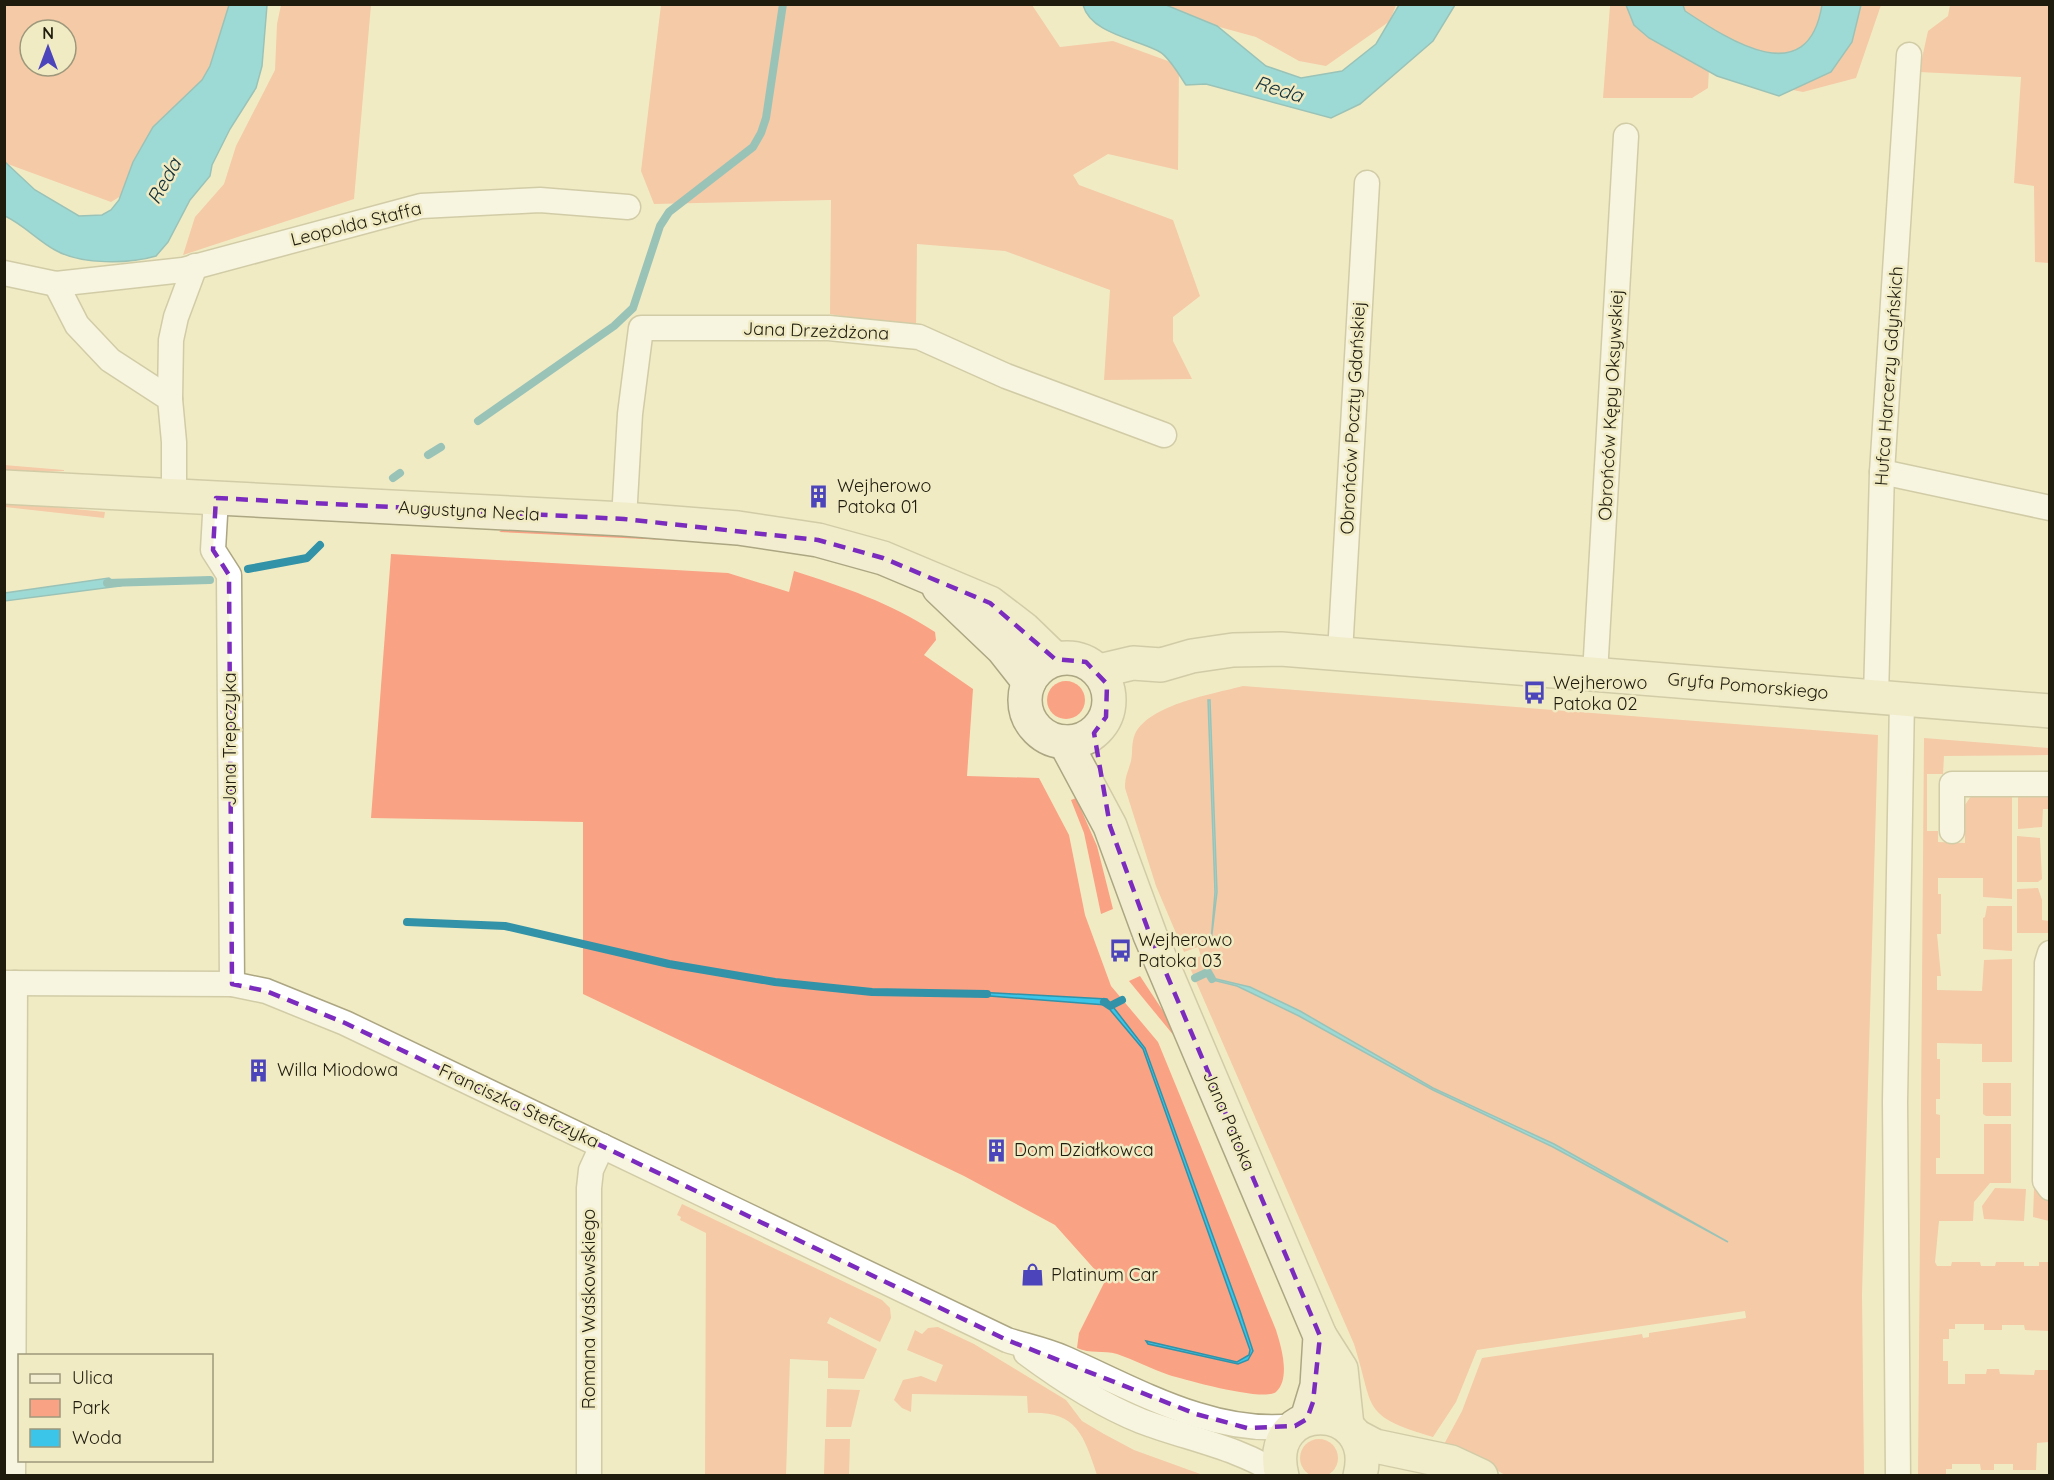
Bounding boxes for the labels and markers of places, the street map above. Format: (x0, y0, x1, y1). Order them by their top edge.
place label: Wejherowo Patoka 01 (837, 474, 931, 518)
building icon: Wejherowo Patoka 01 (806, 483, 832, 509)
place label: Wejherowo Patoka 02 (1553, 671, 1647, 715)
bus stop icon: Wejherowo Patoka 02 (1522, 680, 1548, 706)
place label: Wejherowo Patoka 03 (1138, 928, 1232, 972)
bus stop icon: Wejherowo Patoka 03 (1107, 937, 1133, 963)
building icon: Willa Miodowa (246, 1057, 272, 1083)
place label: Willa Miodowa (277, 1058, 398, 1081)
building icon: Dom Działkowca (983, 1137, 1009, 1163)
place label: Dom Działkowca (1014, 1138, 1154, 1161)
shop icon: Platinum Car (1020, 1262, 1046, 1288)
place label: Platinum Car (1051, 1263, 1158, 1286)

